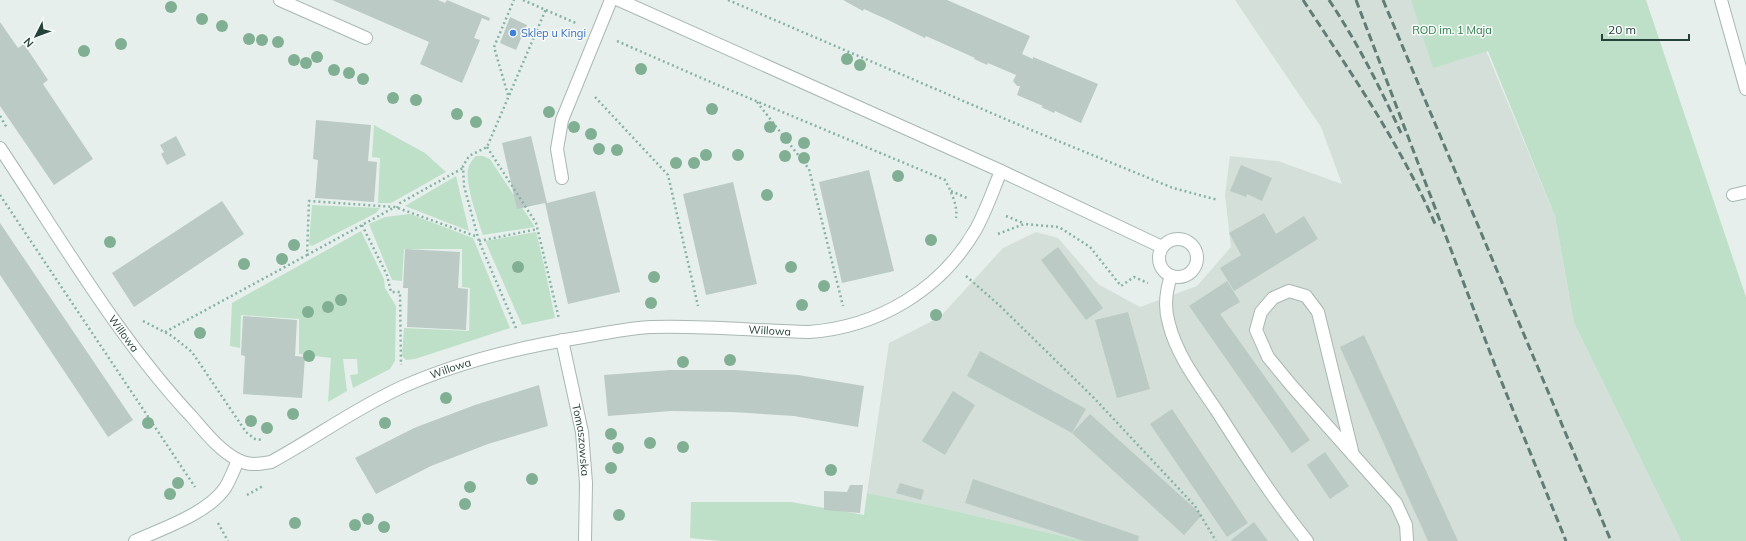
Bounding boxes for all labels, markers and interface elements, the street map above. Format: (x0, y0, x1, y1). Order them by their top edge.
north arrow (16, 16, 56, 56)
scale bar (1602, 16, 1689, 42)
text: 20 m (1608, 22, 1636, 37)
park label: ROD im. 1 Maja (1412, 23, 1492, 37)
place label: Sklep u Kingi (521, 26, 586, 40)
marker: Sklep u Kingi (508, 28, 518, 38)
text: N (21, 35, 37, 50)
street label: Willowa (106, 312, 142, 355)
street label: Willowa (748, 322, 791, 338)
street label: Willowa (428, 355, 473, 382)
street label: Tomaszowska (569, 403, 592, 477)

